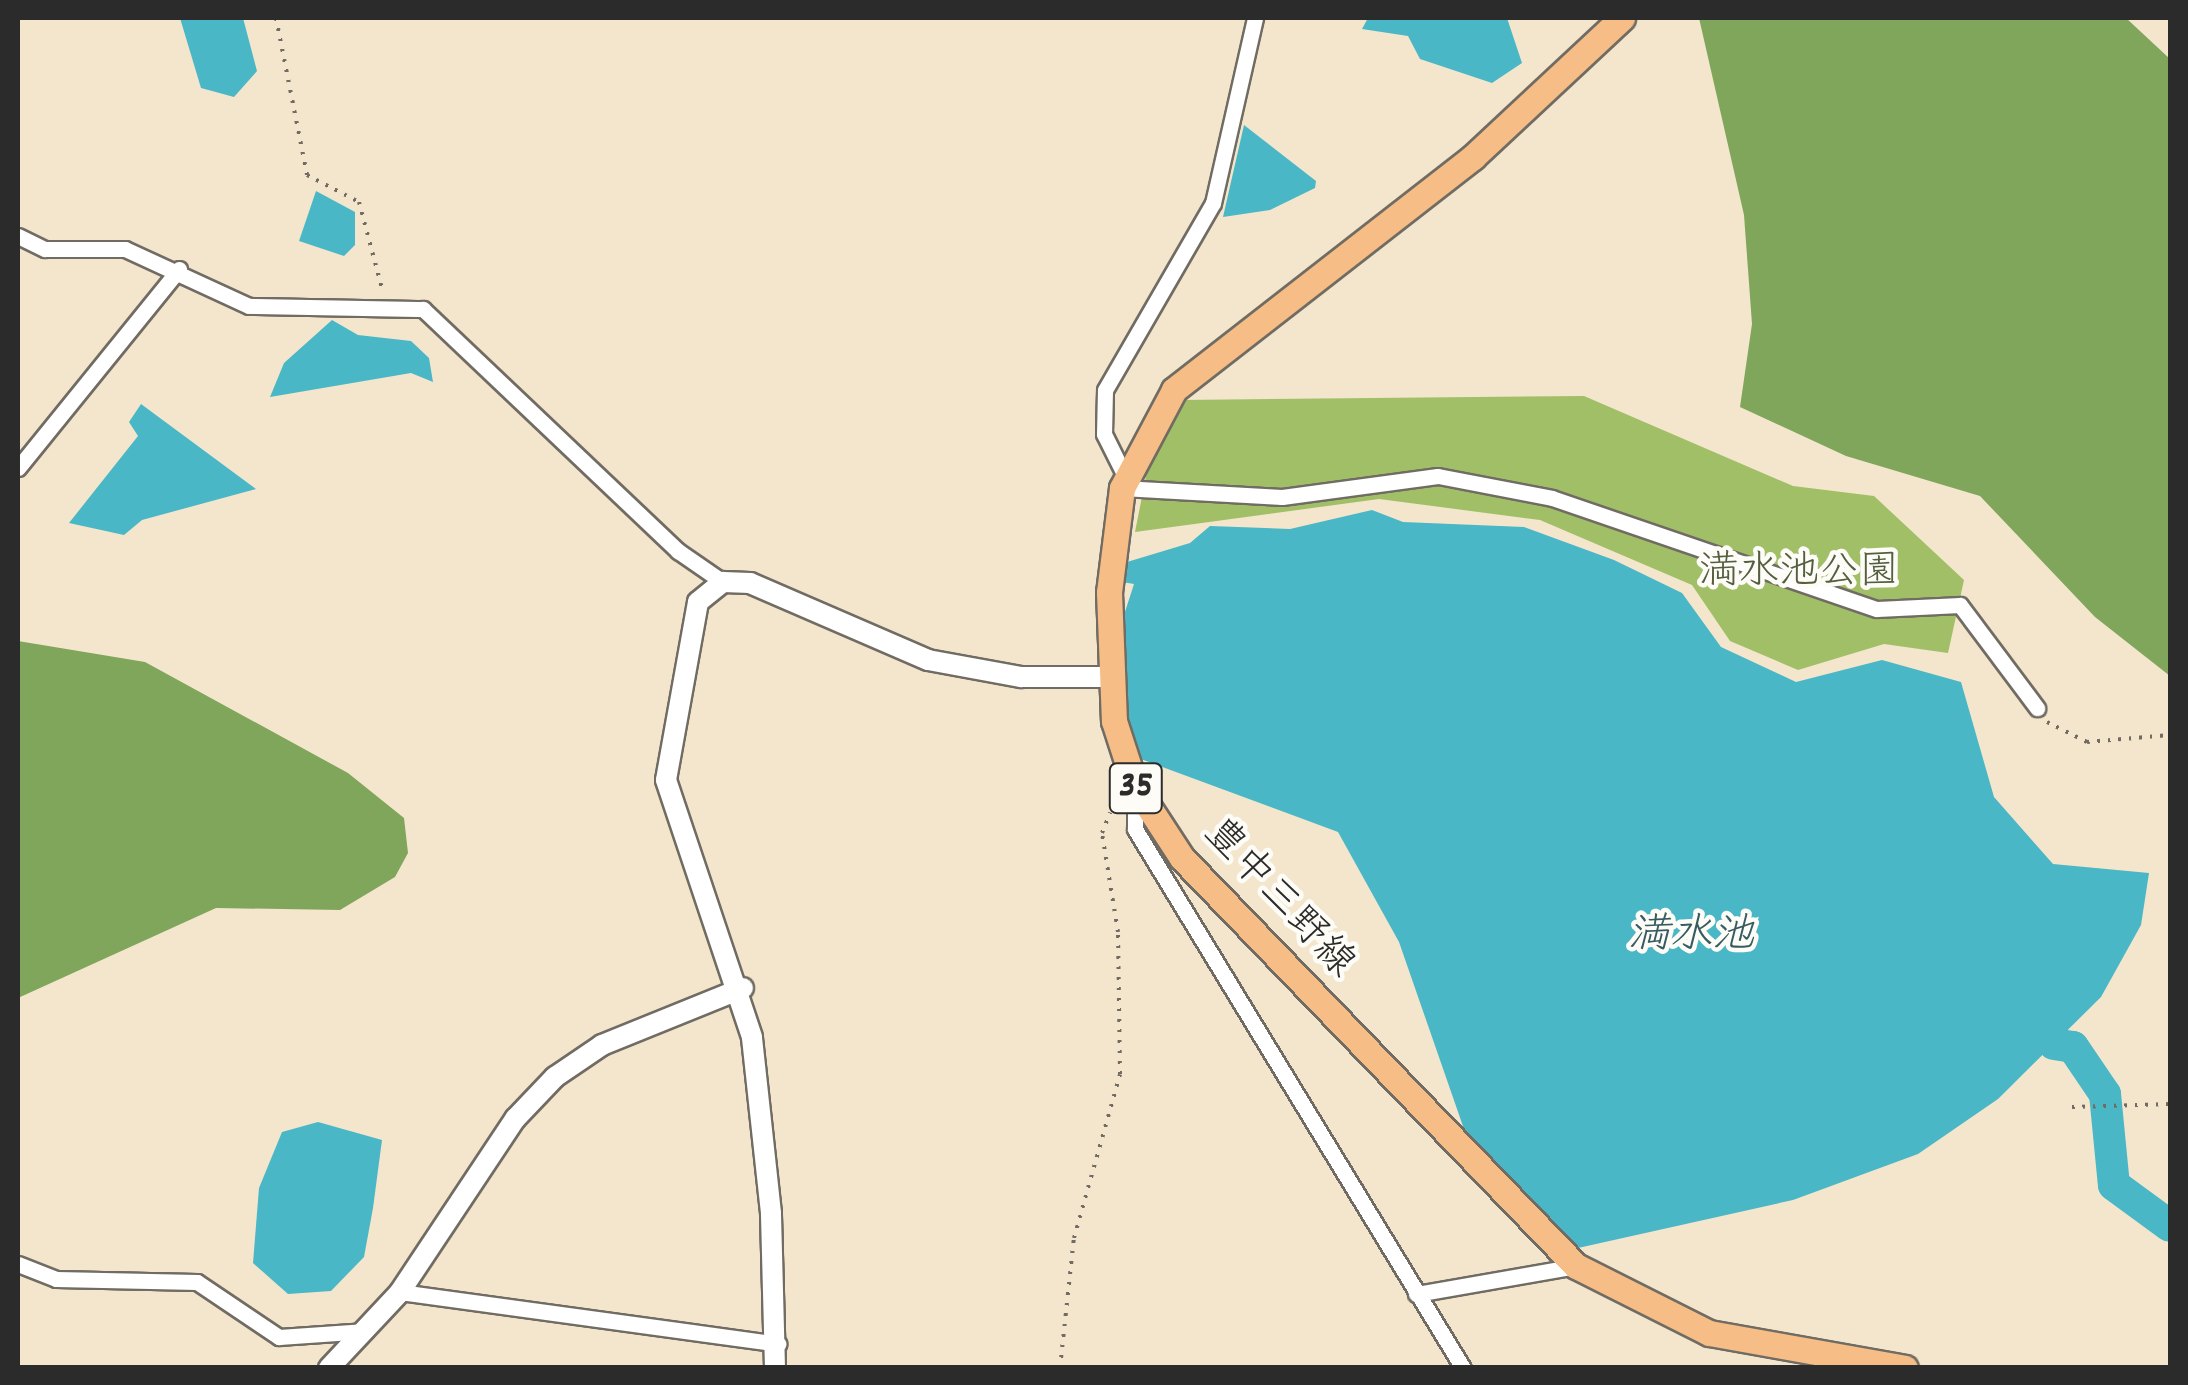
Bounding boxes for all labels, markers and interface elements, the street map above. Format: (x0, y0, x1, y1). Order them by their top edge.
park label: 満水池公園 (1699, 551, 1899, 599)
road number: 35 (1108, 755, 1164, 821)
street label: 豊中三野線 (1191, 810, 1363, 990)
water label: 満水池 (1628, 913, 1754, 963)

